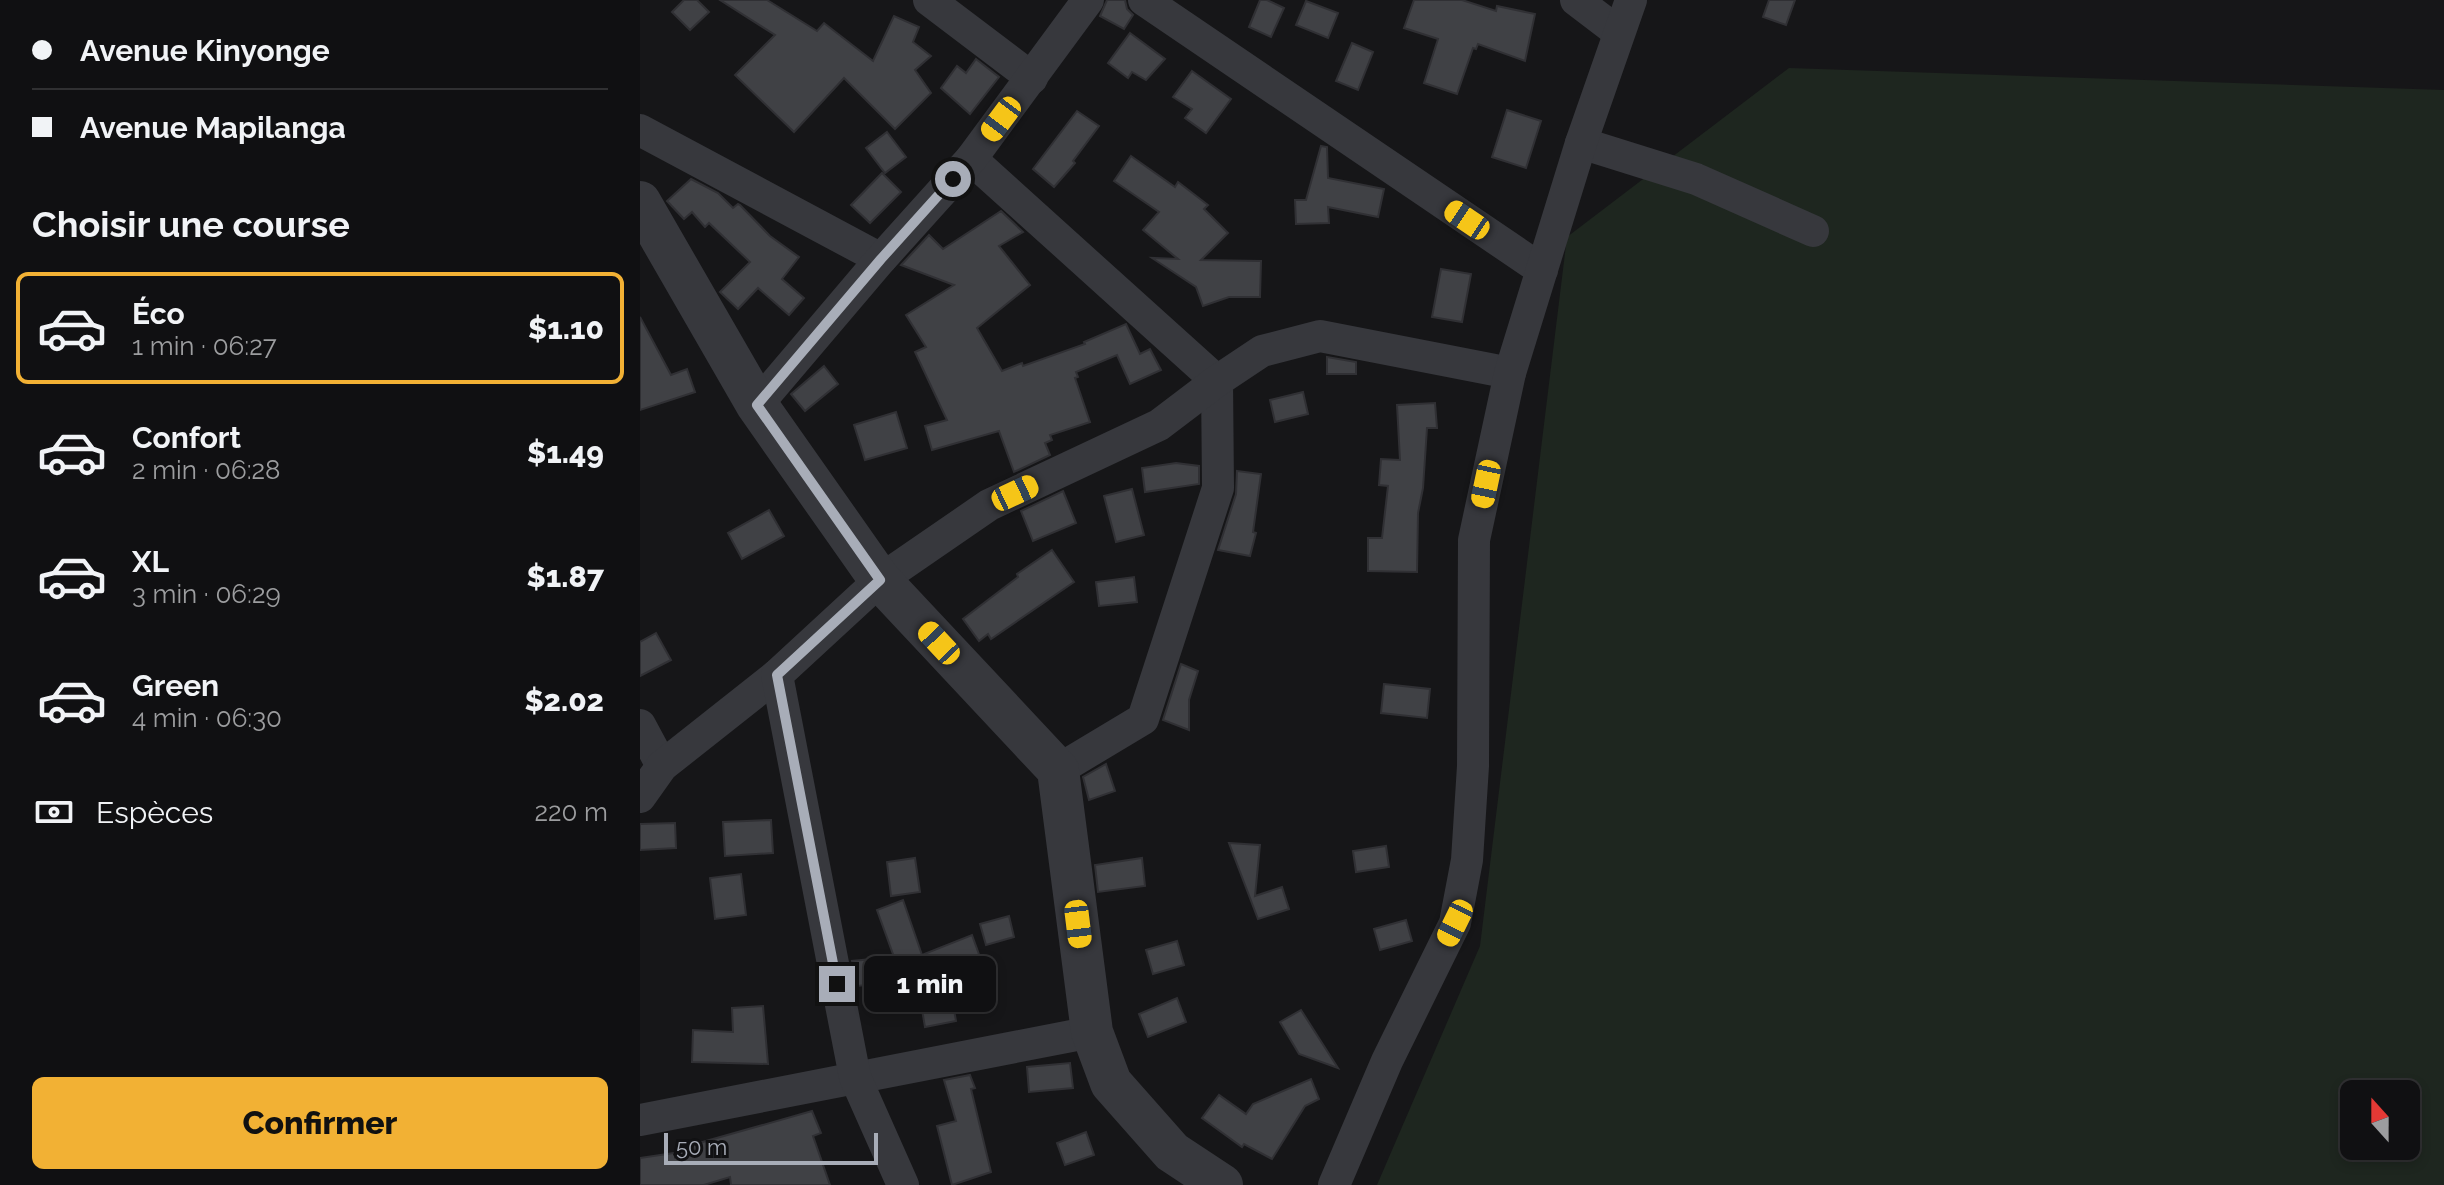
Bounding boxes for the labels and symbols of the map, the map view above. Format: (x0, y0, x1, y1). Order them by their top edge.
car (977, 93, 1025, 145)
route start (935, 161, 971, 197)
car (1440, 197, 1494, 243)
car (1469, 458, 1503, 510)
car (988, 472, 1042, 514)
car (914, 617, 964, 669)
car (1434, 896, 1476, 950)
car (1063, 899, 1093, 949)
callout: 1 min (865, 956, 997, 1012)
route end (819, 966, 855, 1002)
north arrow (2340, 1080, 2420, 1160)
scale bar (664, 1129, 878, 1165)

